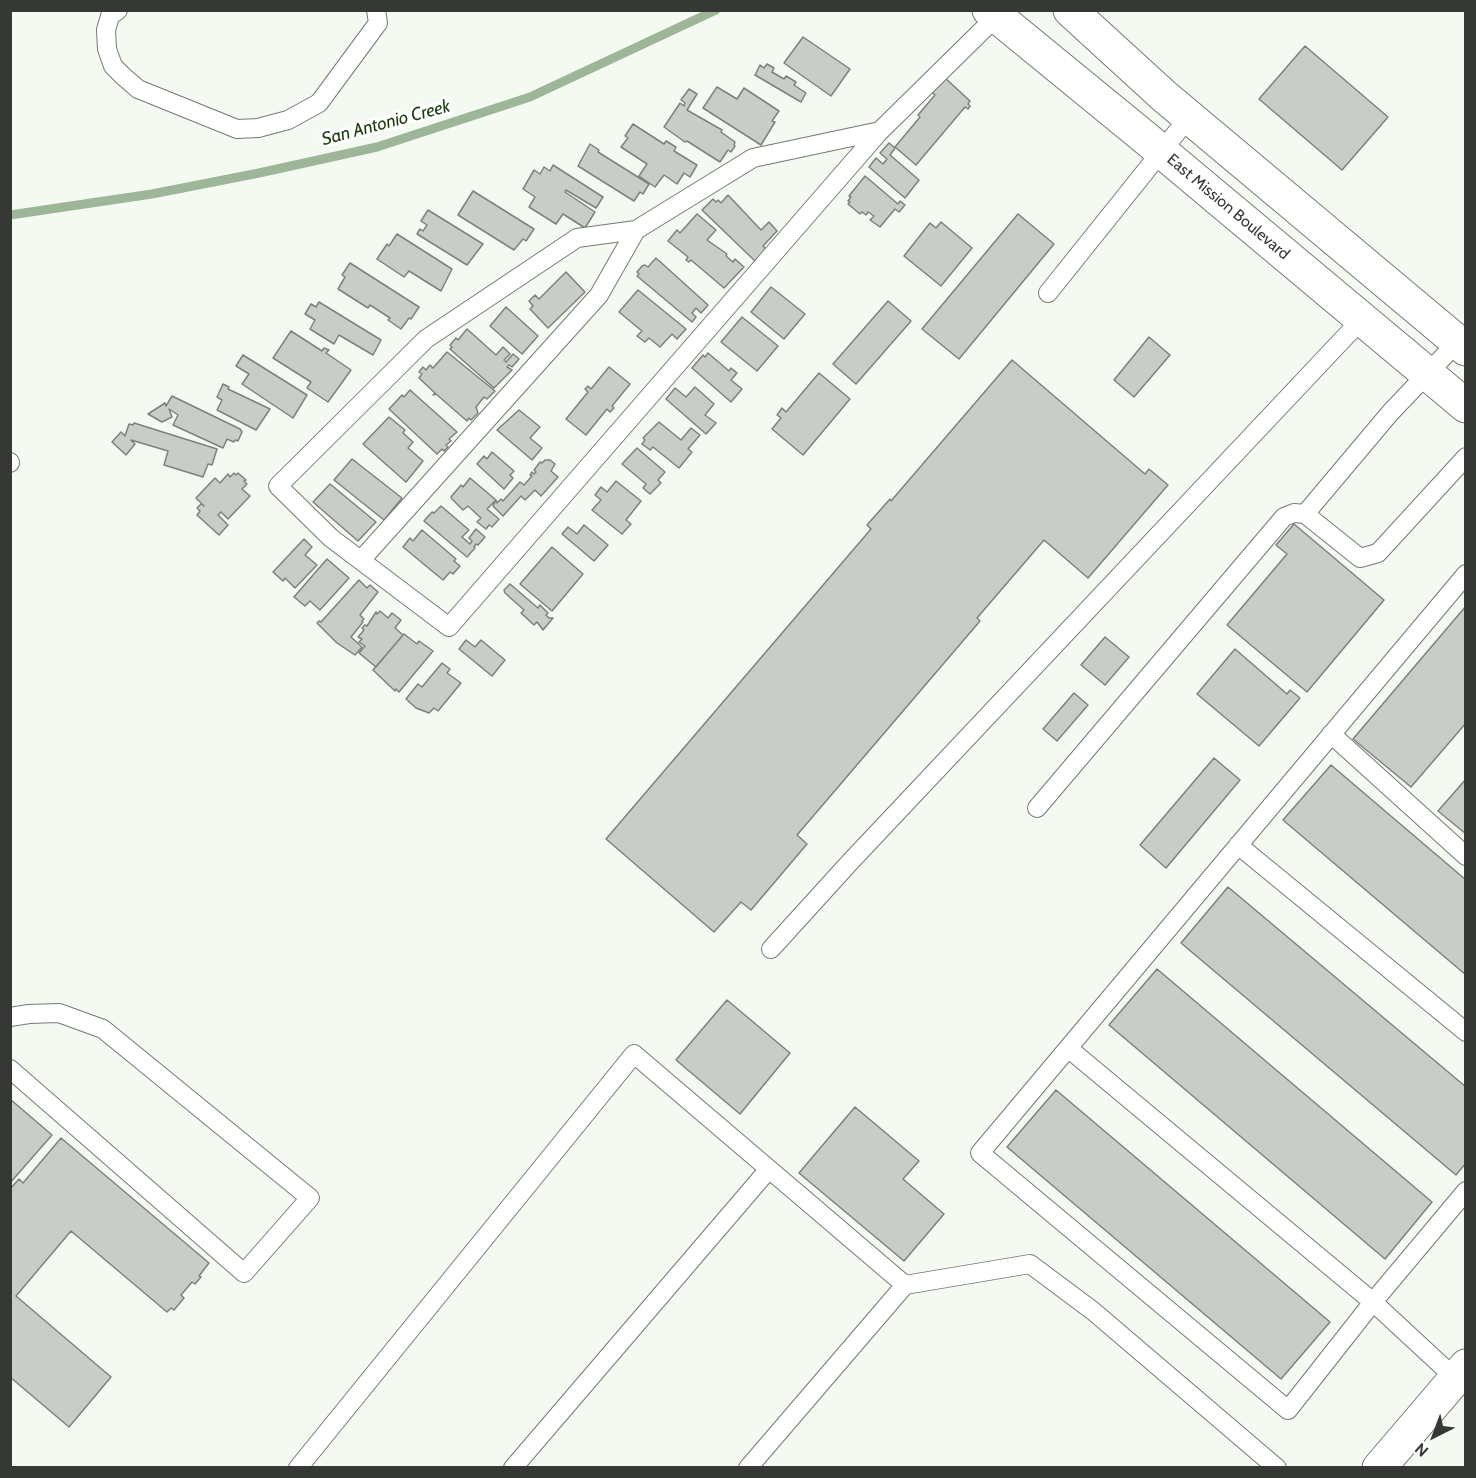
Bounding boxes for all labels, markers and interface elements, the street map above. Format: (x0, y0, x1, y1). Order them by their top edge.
water label: San Antonio Creek (319, 95, 453, 151)
street label: East Mission Boulevard (1163, 150, 1293, 264)
north arrow (1404, 1406, 1464, 1466)
text: N (1411, 1439, 1432, 1461)

